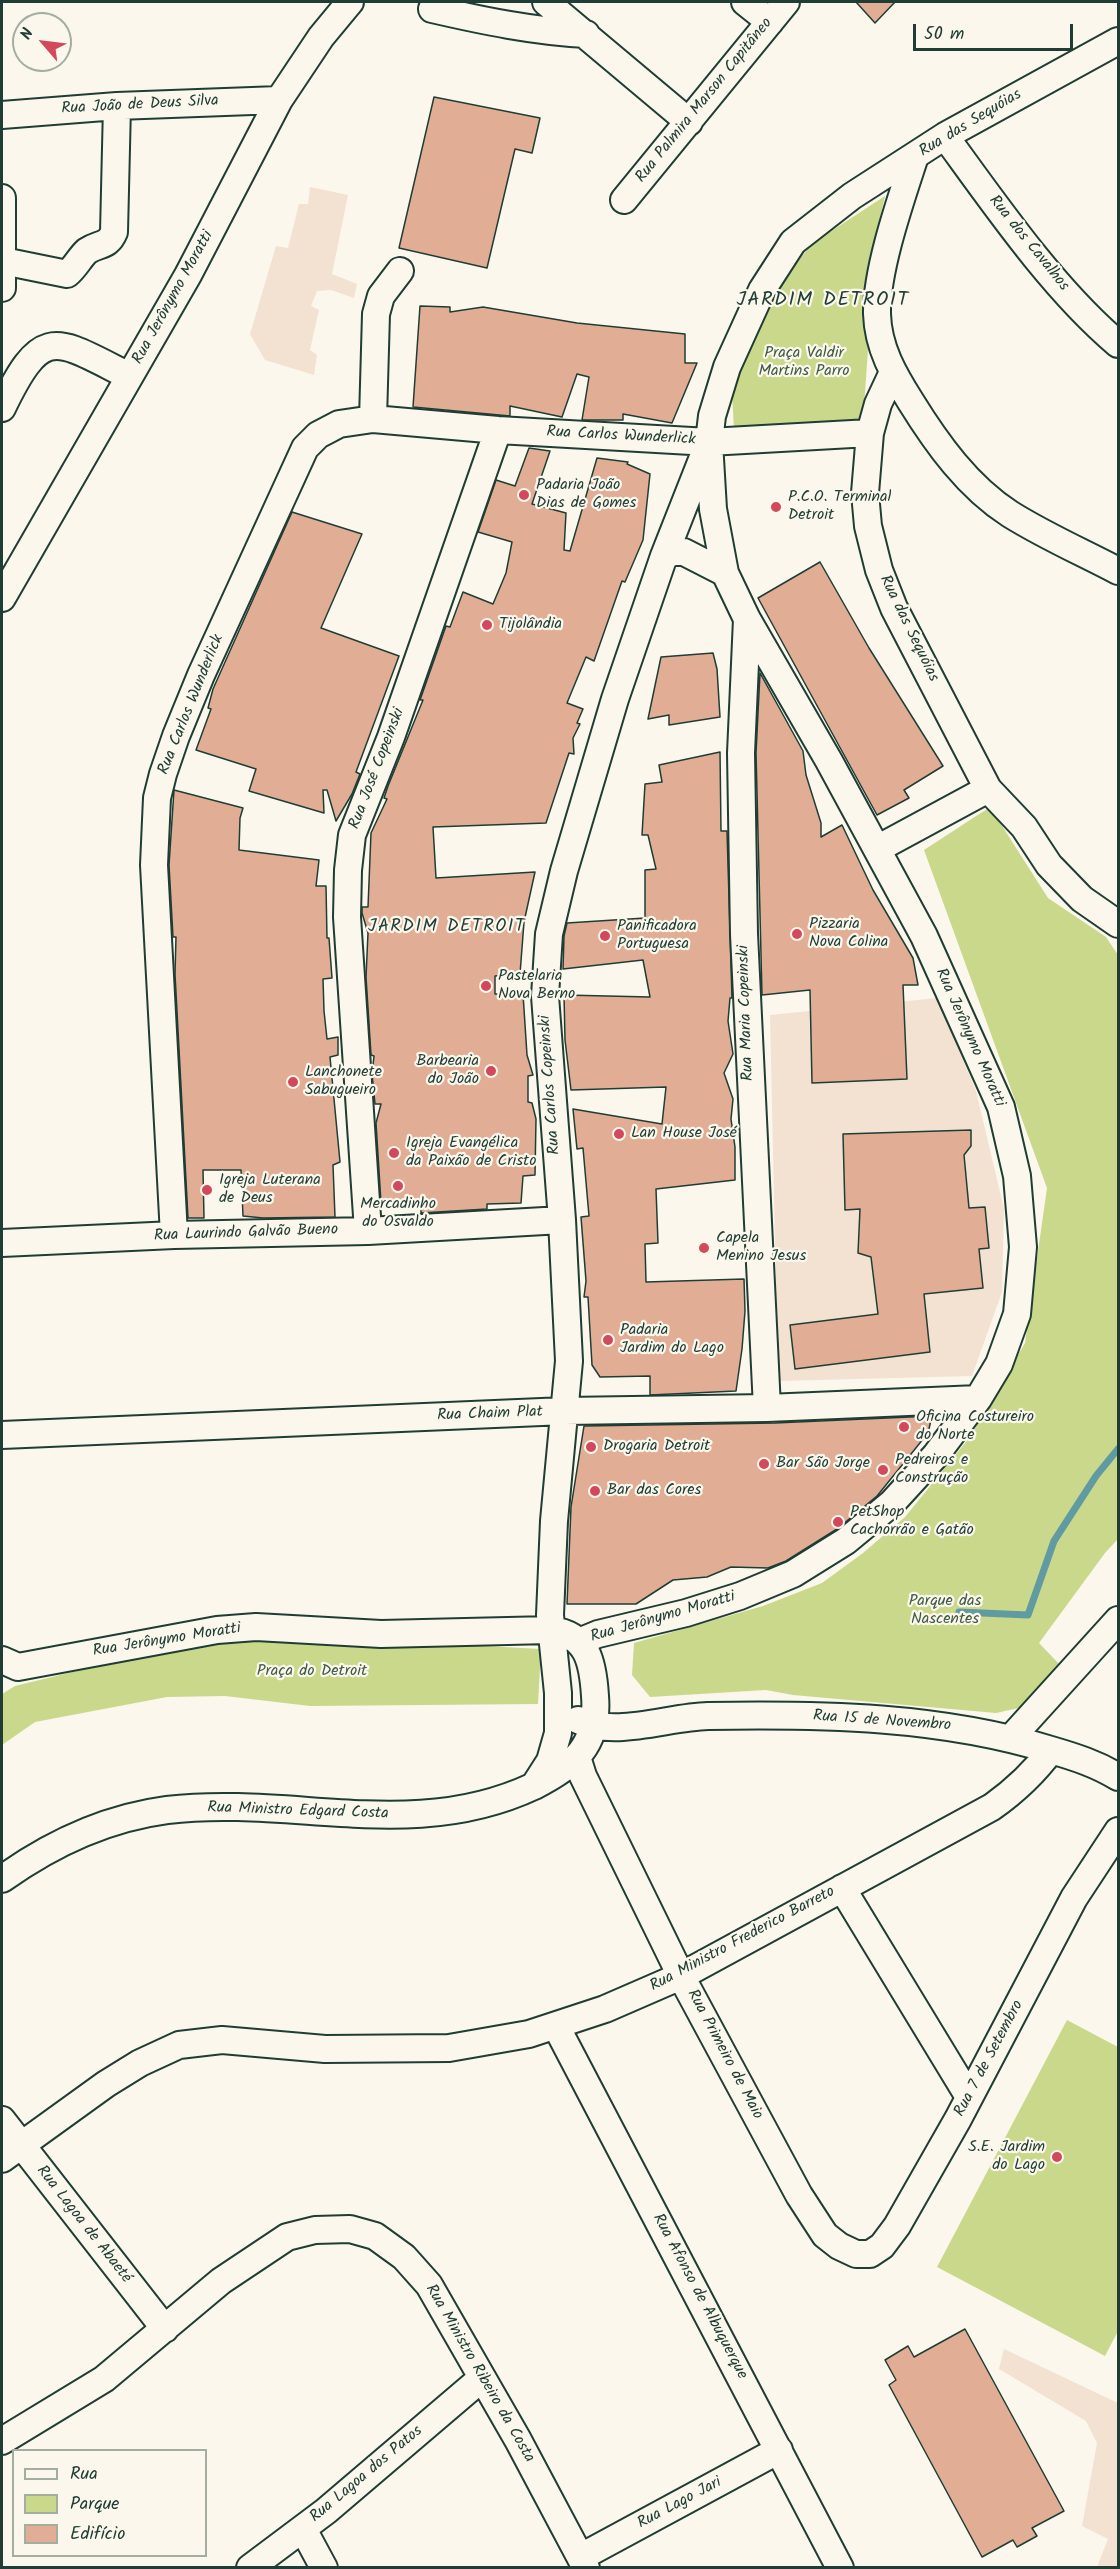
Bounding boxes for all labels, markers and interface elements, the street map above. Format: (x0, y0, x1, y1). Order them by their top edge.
north arrow (12, 12, 72, 72)
scale bar (916, 12, 1076, 50)
street label: Rua Palmira Marson Capitâneo (633, 15, 777, 187)
text: 50 m (924, 20, 964, 49)
text: N (14, 24, 41, 45)
street label: Rua das Sequóias (916, 86, 1026, 162)
street label: Rua João de Deus Silva (61, 92, 219, 120)
street label: Rua dos Cavalhos (984, 192, 1072, 296)
street label: Rua Jerônymo Moratti (129, 228, 219, 368)
district label: JARDIM DETROIT (736, 290, 910, 314)
park label: Praça Valdir Martins Parro (758, 344, 850, 382)
street label: Rua Carlos Wunderlick (546, 424, 696, 450)
place label: Padaria João Dias de Gomes (536, 476, 636, 514)
marker: Padaria João Dias de Gomes (517, 488, 531, 502)
place label: P.C.O. Terminal Detroit (788, 488, 891, 526)
marker: P.C.O. Terminal Detroit (769, 500, 783, 514)
street label: Rua das Sequóias (874, 573, 942, 685)
place label: Tijolândia (499, 615, 562, 635)
marker: Tijolândia (480, 618, 494, 632)
street label: Rua Carlos Wunderlick (155, 632, 229, 778)
street label: Rua José Copeinski (346, 706, 410, 832)
place label: Pizzaria Nova Colina (809, 915, 888, 953)
district label: JARDIM DETROIT (368, 917, 526, 939)
place label: Panificadora Portuguesa (617, 917, 697, 955)
marker: Pizzaria Nova Colina (790, 927, 804, 941)
marker: Panificadora Portuguesa (598, 929, 612, 943)
street label: Rua Maria Copeinski (735, 945, 759, 1081)
street label: Rua Jerônymo Moratti (930, 966, 1008, 1110)
place label: Pastelaria Nova Berno (498, 967, 575, 1005)
marker: Pastelaria Nova Berno (479, 979, 493, 993)
street label: Rua Carlos Copeinski (537, 1015, 565, 1155)
place label: Barbearia do João (416, 1052, 479, 1090)
place label: Lanchonete Sabugueiro (305, 1063, 382, 1101)
marker: Barbearia do João (484, 1064, 498, 1078)
marker: Lanchonete Sabugueiro (286, 1075, 300, 1089)
place label: Lan House José (631, 1124, 737, 1144)
marker: Lan House José (612, 1127, 626, 1141)
place label: Igreja Evangélica da Paixão de Cristo (406, 1134, 536, 1172)
marker: Igreja Evangélica da Paixão de Cristo (387, 1146, 401, 1160)
place label: Igreja Luterana de Deus (219, 1171, 321, 1209)
marker: Mercadinho do Osvaldo (391, 1179, 405, 1193)
marker: Igreja Luterana de Deus (200, 1183, 214, 1197)
place label: Mercadinho do Osvaldo (360, 1195, 436, 1233)
street label: Rua Laurindo Galvão Bueno (154, 1221, 338, 1247)
place label: Capela Menino Jesus (716, 1229, 806, 1267)
marker: Capela Menino Jesus (697, 1241, 711, 1255)
place label: Padaria Jardim do Lago (620, 1321, 724, 1359)
marker: Padaria Jardim do Lago (601, 1333, 615, 1347)
street label: Rua Chaim Plat (437, 1404, 543, 1426)
place label: Oficina Costureiro do Norte (916, 1408, 1034, 1446)
marker: Oficina Costureiro do Norte (897, 1420, 911, 1434)
place label: Drogaria Detroit (603, 1437, 710, 1457)
marker: Drogaria Detroit (584, 1440, 598, 1454)
place label: Pedreiros e Construção (895, 1451, 968, 1489)
place label: Bar São Jorge (776, 1454, 870, 1474)
marker: Bar São Jorge (757, 1457, 771, 1471)
marker: Pedreiros e Construção (876, 1463, 890, 1477)
place label: Bar das Cores (607, 1481, 701, 1501)
marker: Bar das Cores (588, 1484, 602, 1498)
place label: PetShop Cachorrão e Gatão (850, 1503, 974, 1541)
marker: PetShop Cachorrão e Gatão (831, 1515, 845, 1529)
street label: Rua Jerônymo Moratti (589, 1588, 737, 1648)
park label: Parque das Nascentes (909, 1592, 981, 1630)
street label: Rua Jerônymo Moratti (92, 1620, 242, 1662)
park label: Praça do Detroit (257, 1662, 367, 1682)
street label: Rua 15 de Novembro (812, 1708, 952, 1736)
street label: Rua Ministro Edgard Costa (207, 1799, 389, 1825)
street label: Rua Ministro Frederico Barreto (647, 1883, 839, 1997)
street label: Rua Primeiro de Maio (682, 1987, 766, 2123)
street label: Rua 7 de Setembro (951, 1997, 1029, 2121)
place label: S.E. Jardim do Lago (968, 2138, 1045, 2176)
marker: S.E. Jardim do Lago (1050, 2150, 1064, 2164)
street label: Rua Lagoa de Abaeté (31, 2163, 135, 2287)
street label: Rua Afonso de Albuquerque (647, 2211, 751, 2383)
street label: Rua Ministro Ribeiro da Costa (420, 2282, 538, 2466)
street label: Rua Lagoa dos Patos (307, 2422, 427, 2528)
legend (12, 2449, 207, 2557)
text: Rua (70, 2460, 98, 2489)
street label: Rua Lago Jari (635, 2474, 725, 2534)
text: Parque (70, 2490, 119, 2519)
text: Edifício (70, 2520, 125, 2549)

